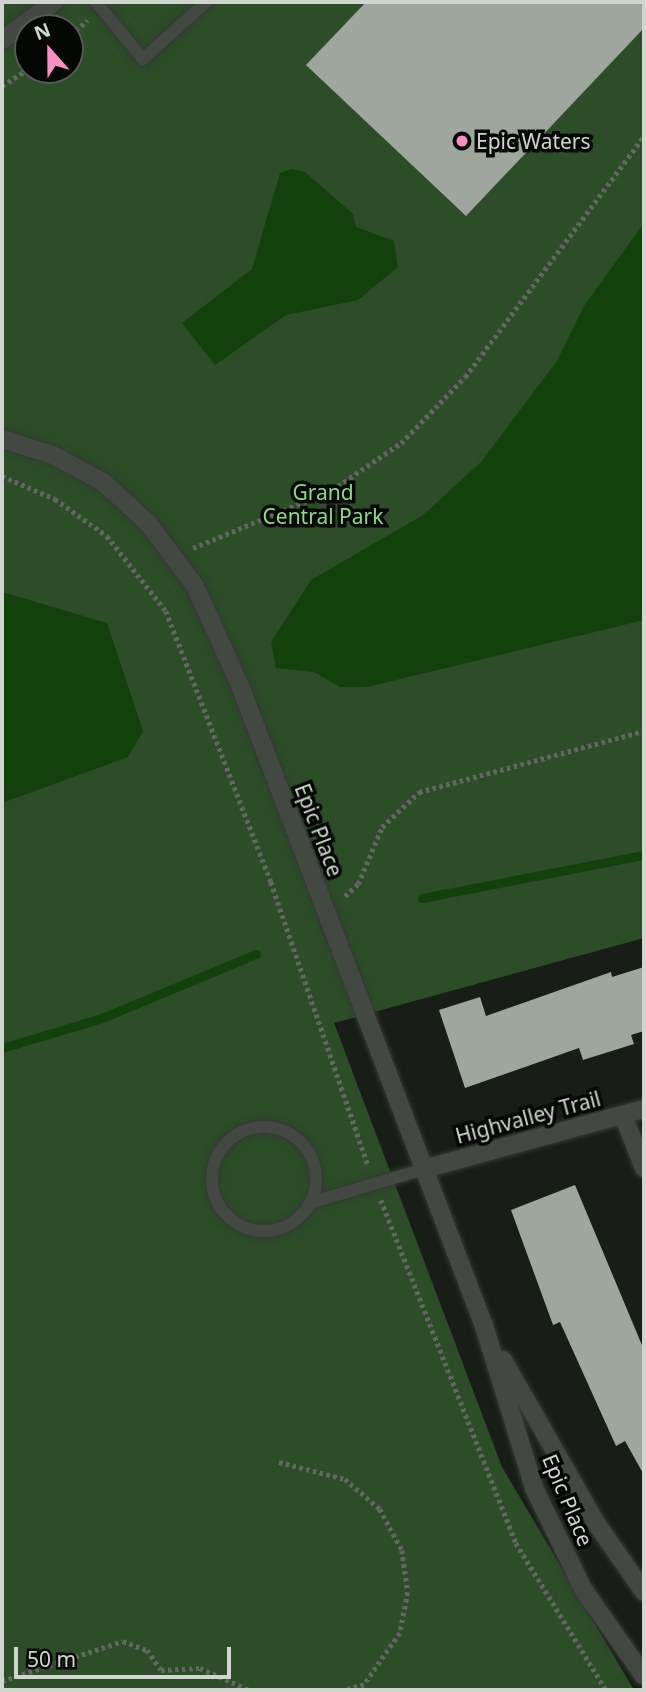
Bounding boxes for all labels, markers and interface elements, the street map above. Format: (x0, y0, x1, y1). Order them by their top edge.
north arrow (14, 14, 84, 84)
text: N (30, 16, 54, 46)
place label: Epic Waters (476, 128, 591, 154)
marker: Epic Waters (454, 133, 470, 149)
park label: Grand Central Park (263, 479, 383, 529)
street label: Epic Place (290, 780, 348, 880)
street label: Highvalley Trail (453, 1086, 603, 1148)
street label: Epic Place (537, 1450, 599, 1550)
scale bar (18, 1632, 234, 1676)
text: 50 m (27, 1645, 76, 1673)

